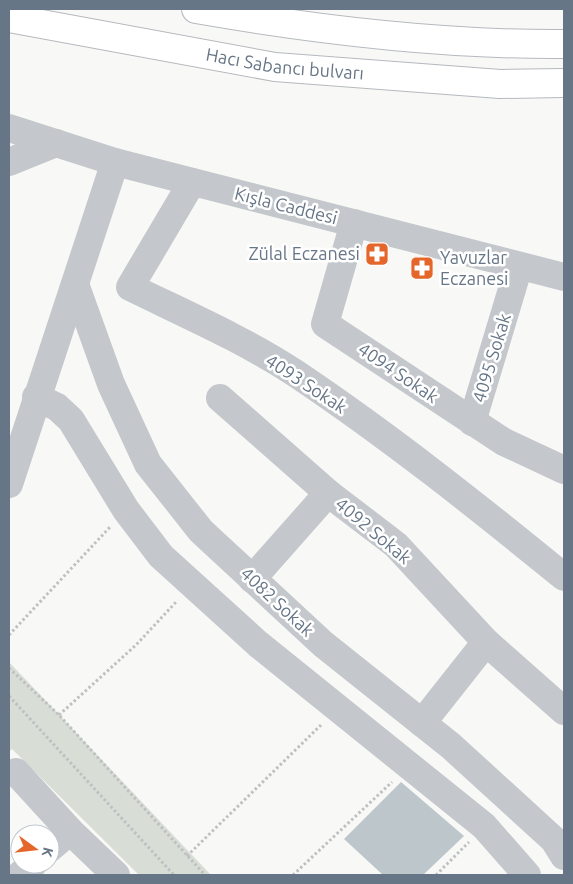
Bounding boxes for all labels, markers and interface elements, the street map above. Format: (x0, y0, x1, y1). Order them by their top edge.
street label: Hacı Sabancı bulvarı (204, 43, 365, 83)
street label: Kışla Caddesi (233, 183, 340, 227)
pharmacy icon: Zülal Eczanesi (364, 241, 390, 267)
place label: Zülal Eczanesi (248, 243, 360, 263)
place label: Yavuzlar Eczanesi (440, 247, 508, 288)
pharmacy icon: Yavuzlar Eczanesi (409, 255, 435, 281)
street label: 4095 Sokak (468, 311, 514, 405)
street label: 4094 Sokak (355, 338, 442, 406)
street label: 4093 Sokak (262, 350, 351, 417)
street label: 4092 Sokak (332, 493, 415, 567)
street label: 4082 Sokak (237, 563, 318, 640)
north arrow (10, 824, 60, 874)
text: K (38, 846, 56, 860)

